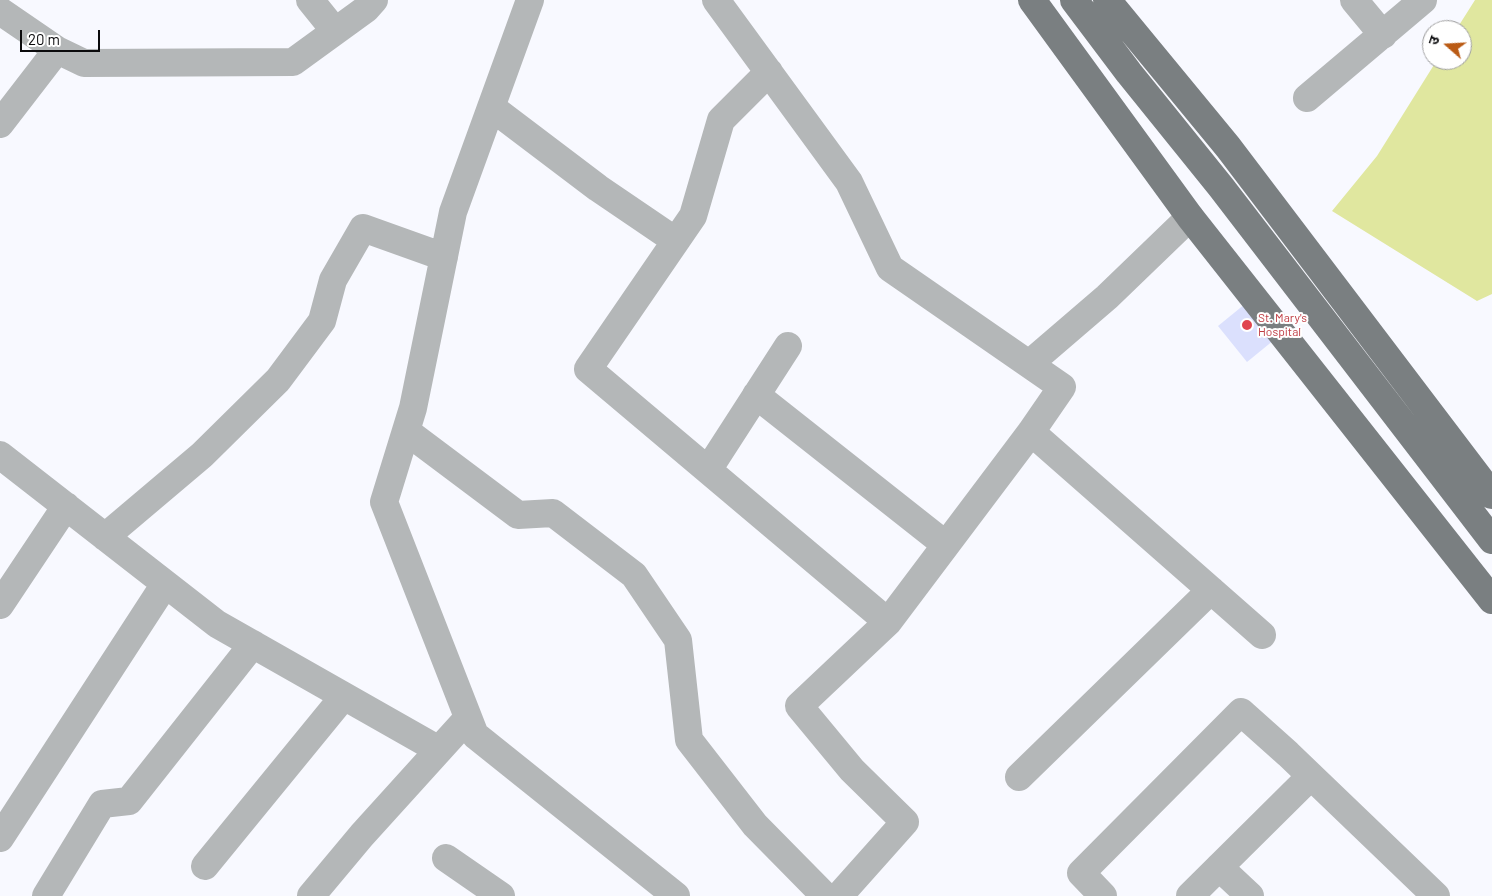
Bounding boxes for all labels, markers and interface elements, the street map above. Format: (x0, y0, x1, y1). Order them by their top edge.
scale bar (22, 20, 102, 52)
north arrow (1422, 20, 1472, 70)
text: 20 m (28, 30, 60, 48)
text: उ (1424, 34, 1443, 47)
place label: St. Mary's Hospital (1258, 311, 1307, 339)
marker: St. Mary's Hospital (1240, 318, 1254, 332)

